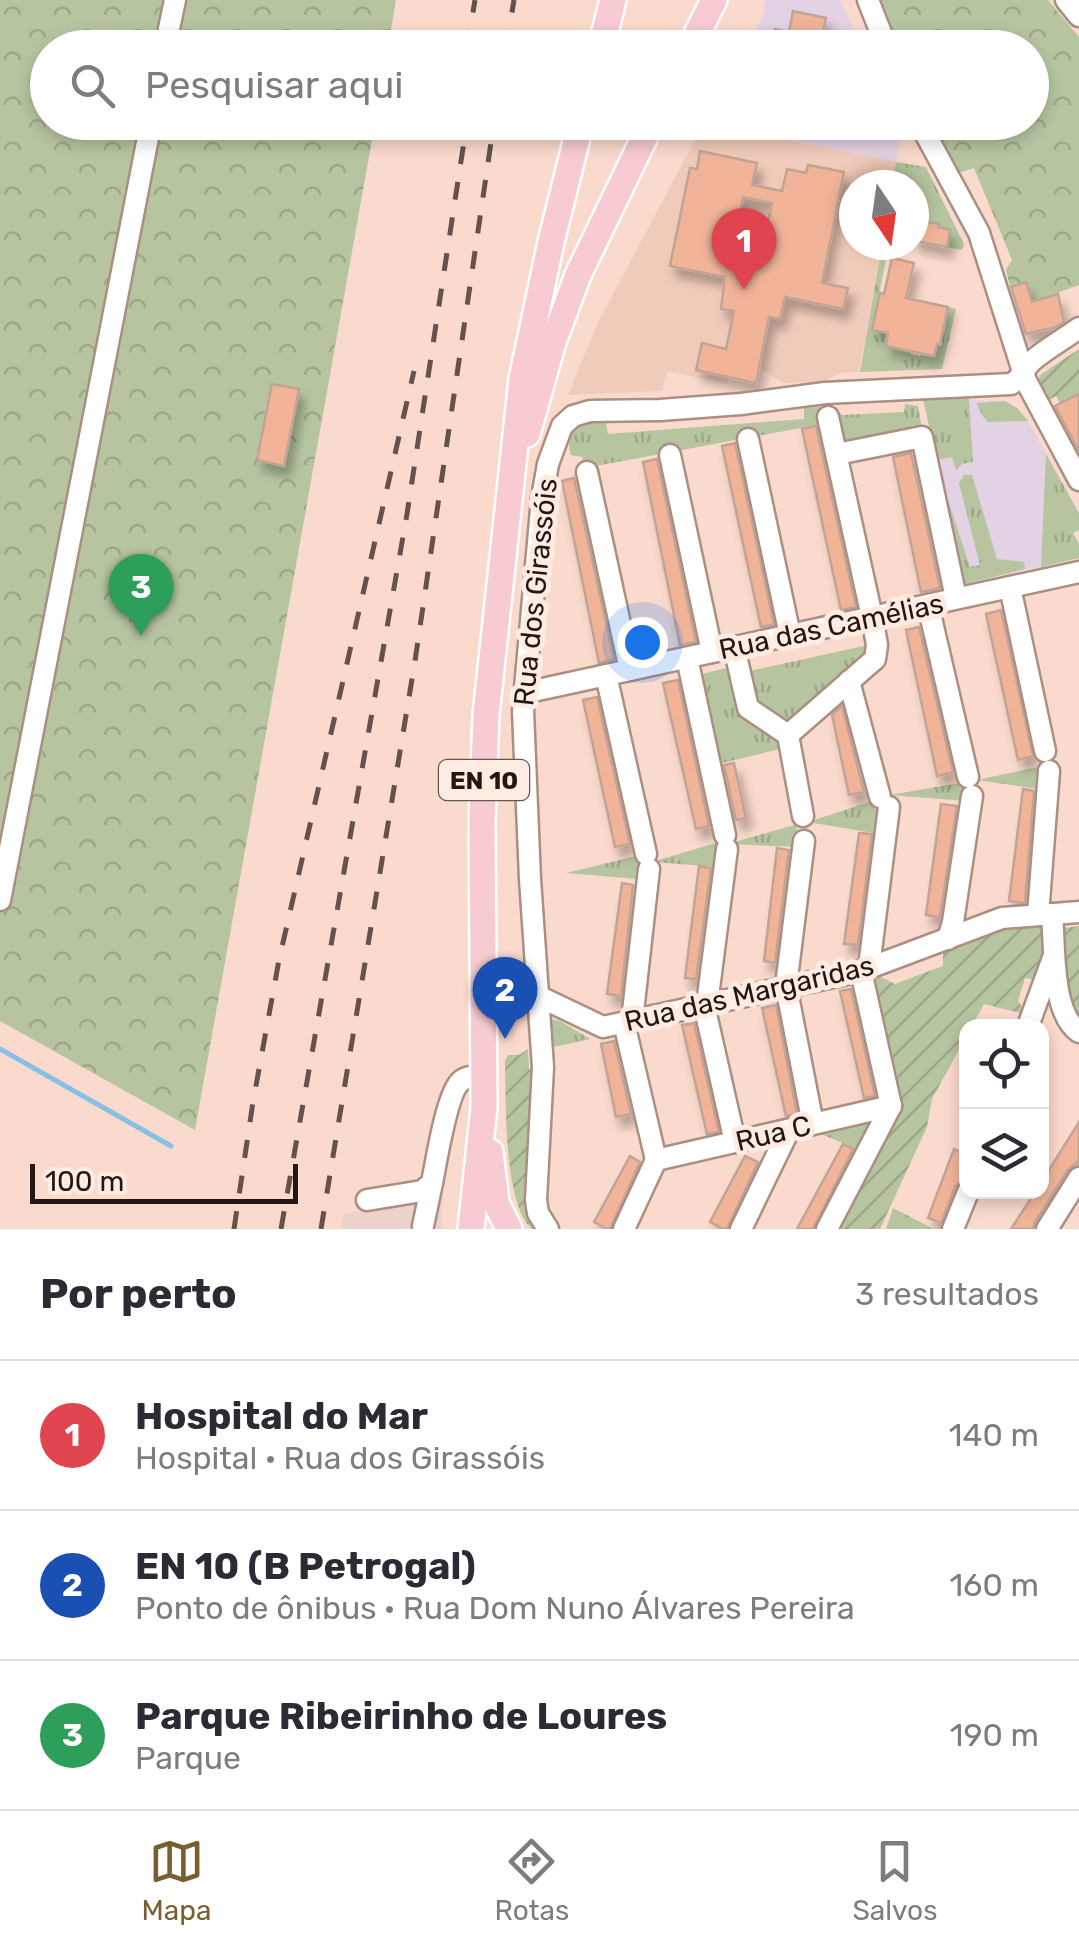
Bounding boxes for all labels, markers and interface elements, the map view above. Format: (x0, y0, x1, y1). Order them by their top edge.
search box (30, 30, 1049, 140)
icon: search (65, 58, 120, 113)
text: Pesquisar aqui (145, 62, 403, 108)
north arrow (839, 170, 929, 260)
pin: 1 (712, 208, 776, 290)
street label: Rua dos Girassóis (507, 477, 564, 708)
pin: 3 (108, 554, 174, 636)
street label: Rua das Camélias (716, 587, 946, 666)
your location (617, 617, 668, 668)
road number: EN 10 (439, 760, 529, 800)
street label: Rua das Margaridas (621, 949, 877, 1038)
pin: 2 (472, 956, 538, 1039)
map controls (959, 1019, 1049, 1199)
button: locate (959, 1019, 1049, 1109)
street label: Rua C (732, 1109, 814, 1158)
button: layers (959, 1109, 1049, 1199)
scale bar (30, 1159, 298, 1204)
text: 100 m (45, 1165, 124, 1198)
text: Por perto (40, 1269, 237, 1319)
text: 3 resultados (855, 1275, 1039, 1313)
text: Hospital do Mar (135, 1393, 428, 1439)
text: 1 (65, 1416, 80, 1454)
text: 140 m (949, 1416, 1039, 1454)
text: Hospital · Rua dos Girassóis (135, 1439, 545, 1477)
text: EN 10 (B Petrogal) (135, 1543, 476, 1589)
text: 2 (62, 1566, 83, 1604)
text: 160 m (949, 1566, 1039, 1604)
text: Ponto de ônibus · Rua Dom Nuno Álvares Pereira (135, 1589, 855, 1627)
text: Parque Ribeirinho de Loures (135, 1693, 667, 1739)
text: 3 (62, 1716, 83, 1754)
text: 190 m (950, 1716, 1039, 1754)
text: Parque (135, 1739, 241, 1777)
tab: Mapa (142, 1834, 211, 1927)
tab: Rotas (495, 1834, 569, 1927)
tab: Salvos (852, 1834, 937, 1927)

